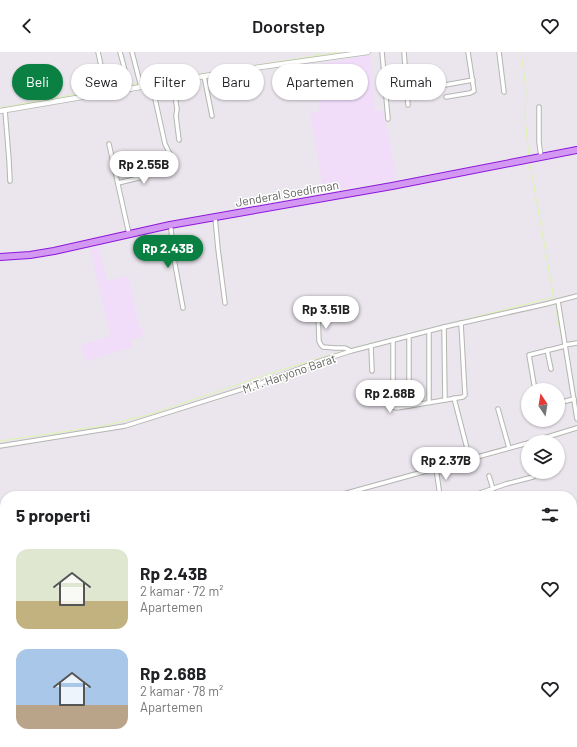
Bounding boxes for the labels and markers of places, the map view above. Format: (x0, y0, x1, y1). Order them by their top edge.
pin: Rp 2.55B (103, 151, 185, 185)
pin: Rp 2.43B (127, 235, 209, 269)
pin: Rp 3.51B (285, 296, 367, 330)
pin: Rp 2.68B (349, 380, 431, 414)
pin: Rp 2.37B (405, 447, 487, 481)

